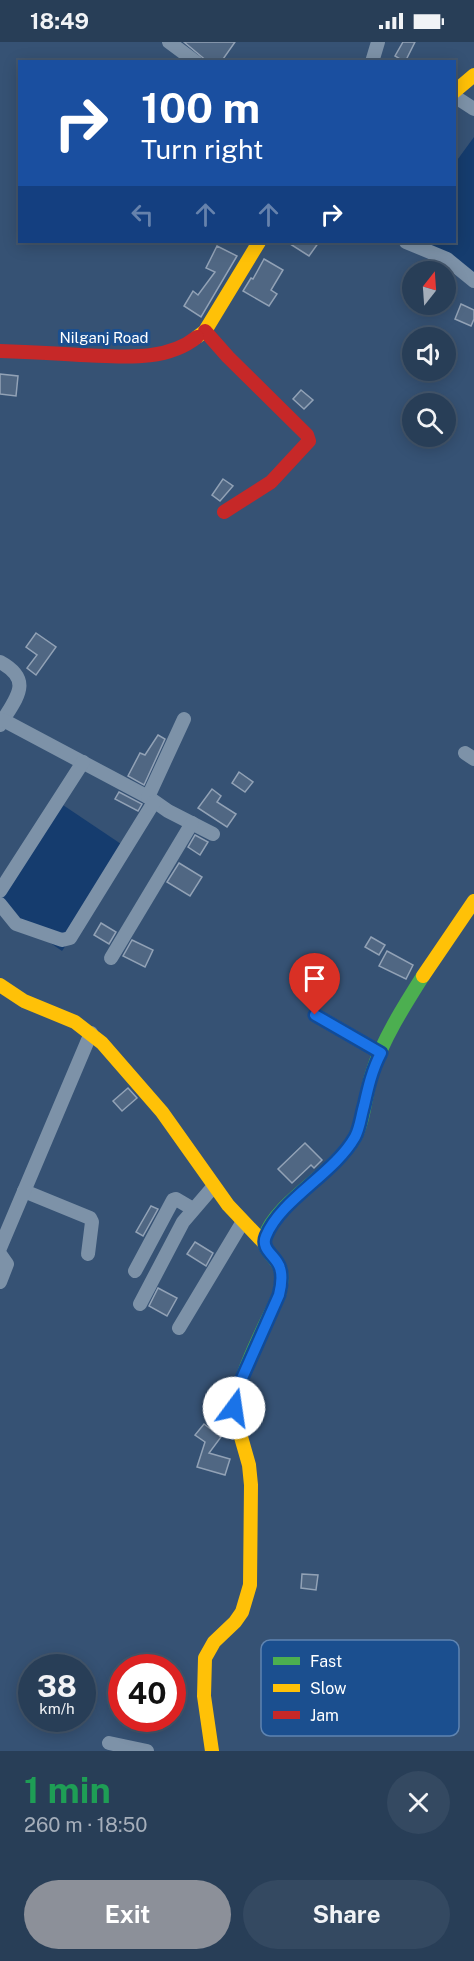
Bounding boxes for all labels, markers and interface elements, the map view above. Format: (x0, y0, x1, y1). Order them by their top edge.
text: 18:49 (30, 8, 89, 34)
text: 100 m (141, 83, 260, 132)
icon: right (42, 84, 120, 162)
text: Turn right (141, 133, 264, 165)
icon: left (126, 198, 159, 231)
icon: ahead (189, 198, 222, 231)
icon: ahead (252, 198, 285, 231)
icon: right (315, 198, 348, 231)
north arrow (402, 261, 456, 315)
map controls (402, 261, 456, 447)
button: sound (402, 327, 456, 381)
street label: Nilganj Road (59, 329, 149, 346)
button: search (402, 393, 456, 447)
pin (289, 953, 340, 1015)
icon: arrive (298, 962, 331, 995)
position arrow (202, 1376, 266, 1440)
legend (261, 1640, 459, 1736)
text: Fast (310, 1652, 342, 1671)
speed limit sign: 40 (108, 1654, 186, 1732)
text: 38 (37, 1668, 77, 1704)
text: Slow (310, 1679, 347, 1698)
text: km/h (39, 1700, 75, 1717)
text: Jam (310, 1706, 339, 1725)
text: 1 min (24, 1769, 111, 1811)
button: close (387, 1771, 450, 1834)
text: 260 m · 18:50 (24, 1813, 147, 1837)
button: Exit (24, 1880, 231, 1949)
button: Share (243, 1880, 450, 1949)

